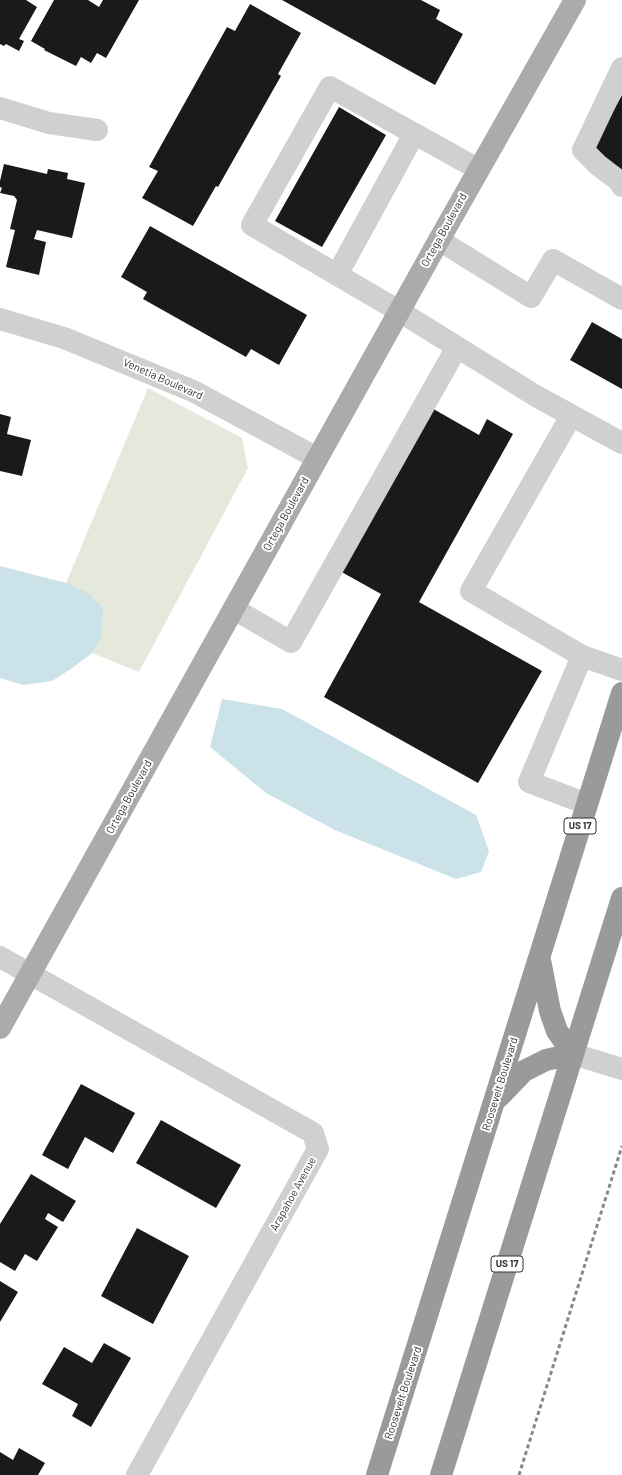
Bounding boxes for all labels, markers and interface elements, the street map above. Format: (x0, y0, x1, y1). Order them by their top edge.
street label: Ortega Boulevard (418, 191, 470, 269)
street label: Venetia Boulevard (121, 356, 205, 402)
street label: Ortega Boulevard (260, 475, 312, 553)
street label: Ortega Boulevard (103, 758, 155, 836)
road number: US 17 (564, 818, 596, 834)
street label: Roosevelt Boulevard (480, 1036, 520, 1132)
street label: Arapahoe Avenue (267, 1155, 319, 1233)
road number: US 17 (491, 1256, 523, 1272)
street label: Roosevelt Boulevard (382, 1345, 424, 1441)

